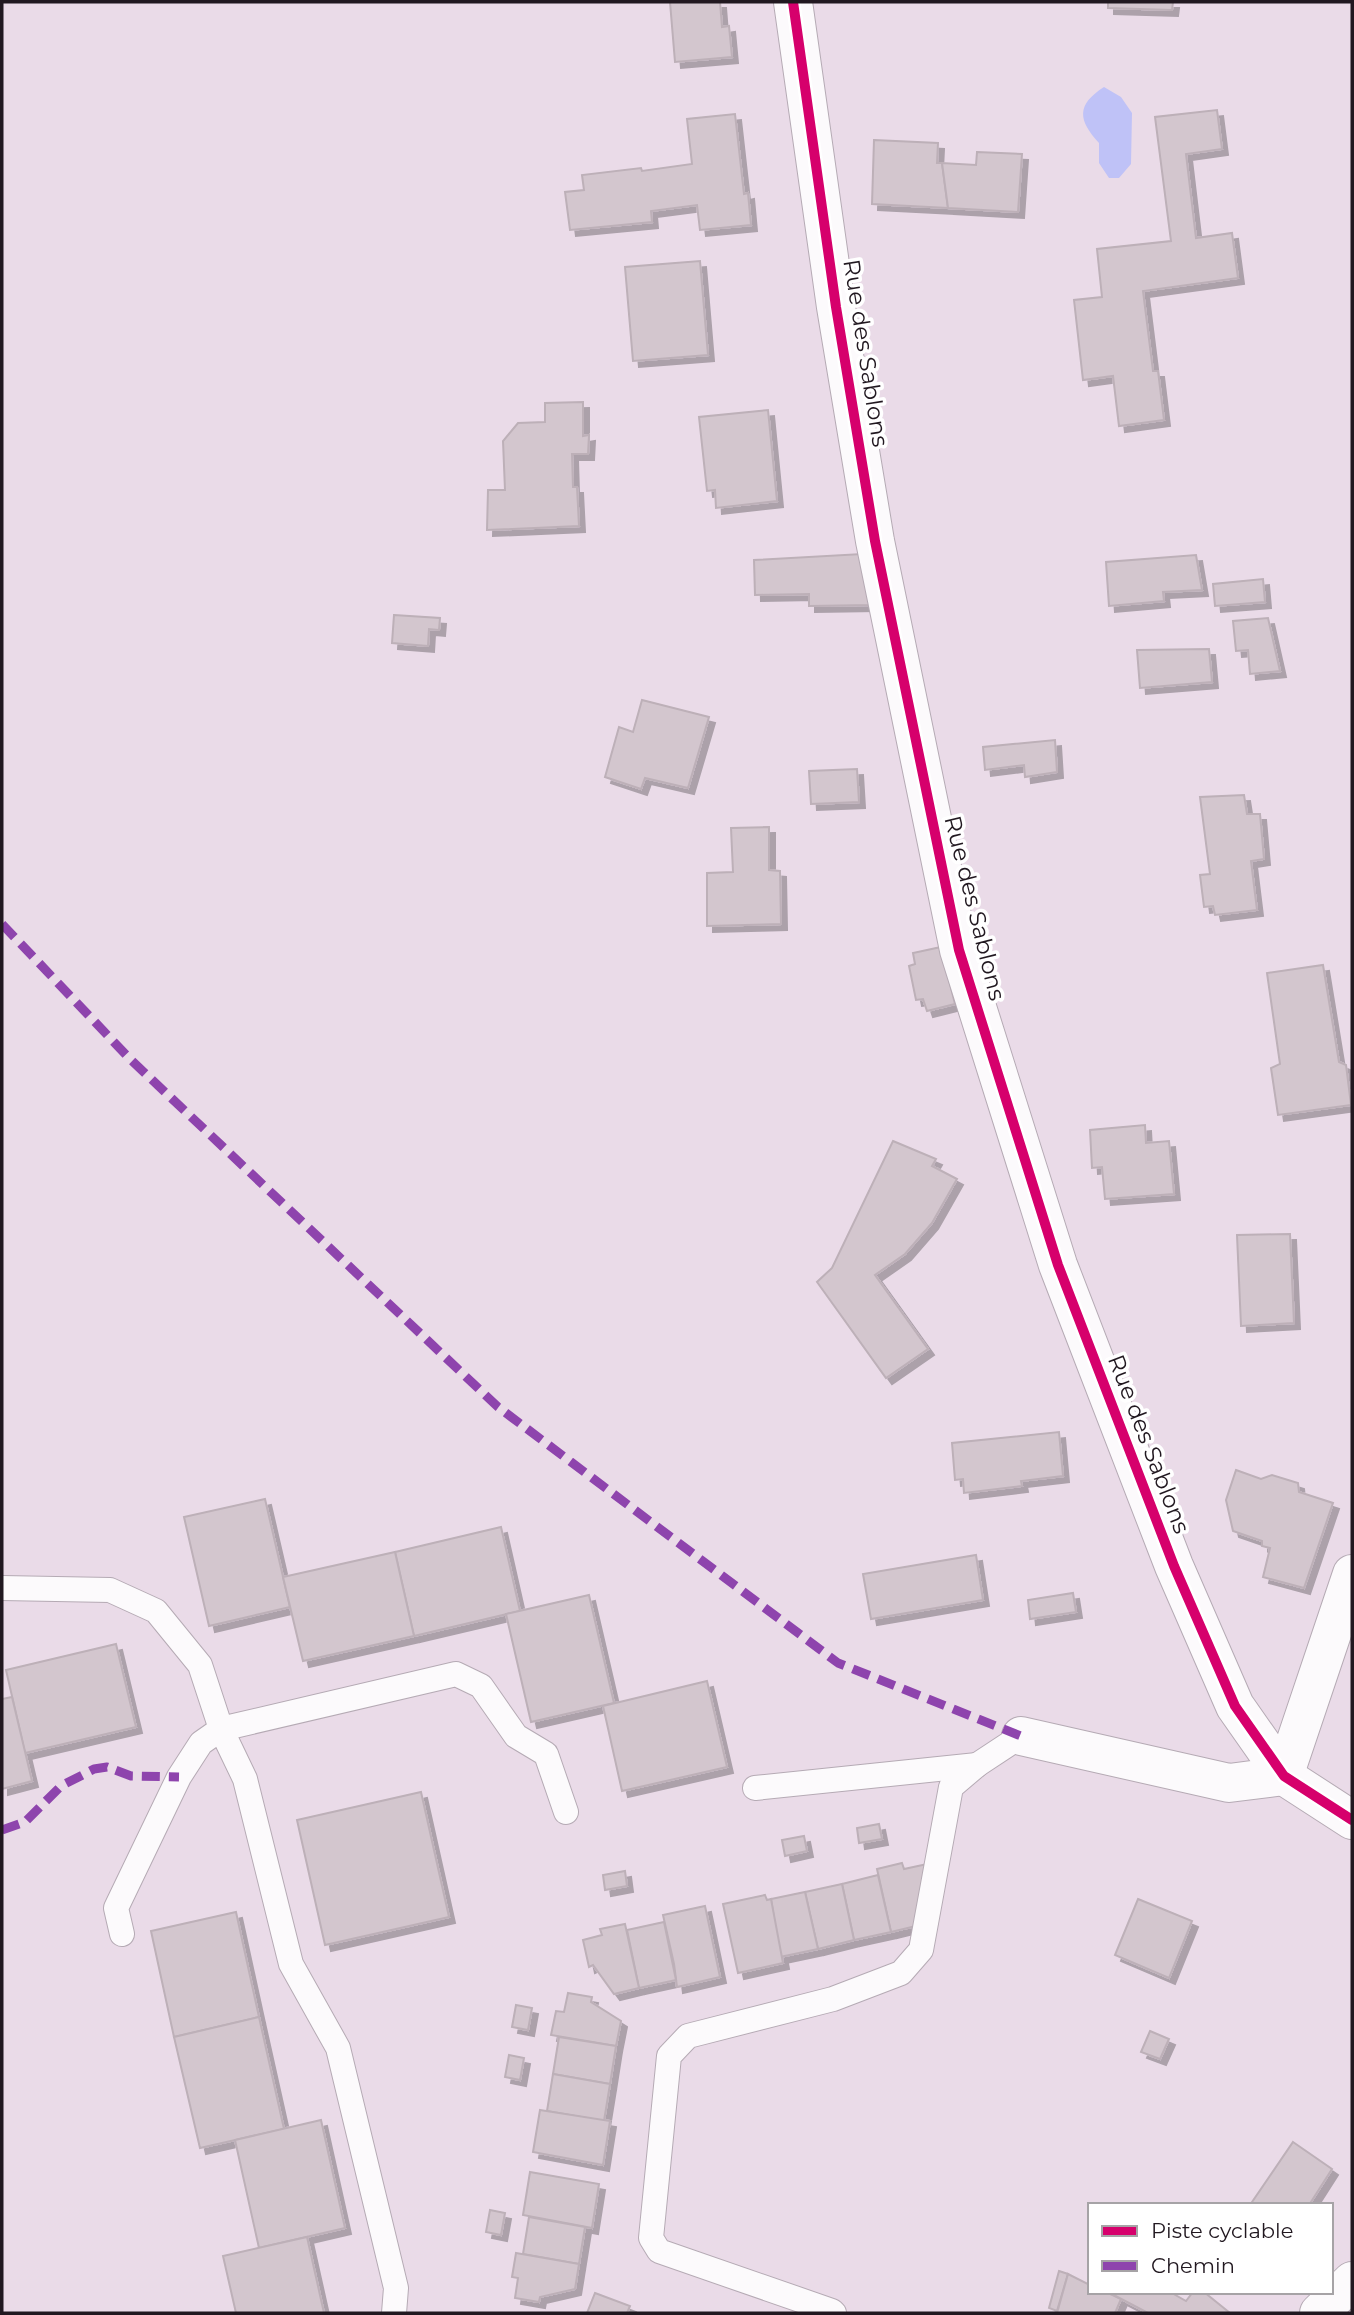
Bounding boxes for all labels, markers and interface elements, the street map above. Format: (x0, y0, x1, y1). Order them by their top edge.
street label: Rue des Sablons (837, 257, 895, 449)
street label: Rue des Sablons (939, 813, 1011, 1003)
street label: Rue des Sablons (1102, 1351, 1196, 1537)
legend (1088, 2203, 1333, 2294)
text: Piste cyclable (1151, 2218, 1293, 2243)
text: Chemin (1151, 2253, 1235, 2278)

